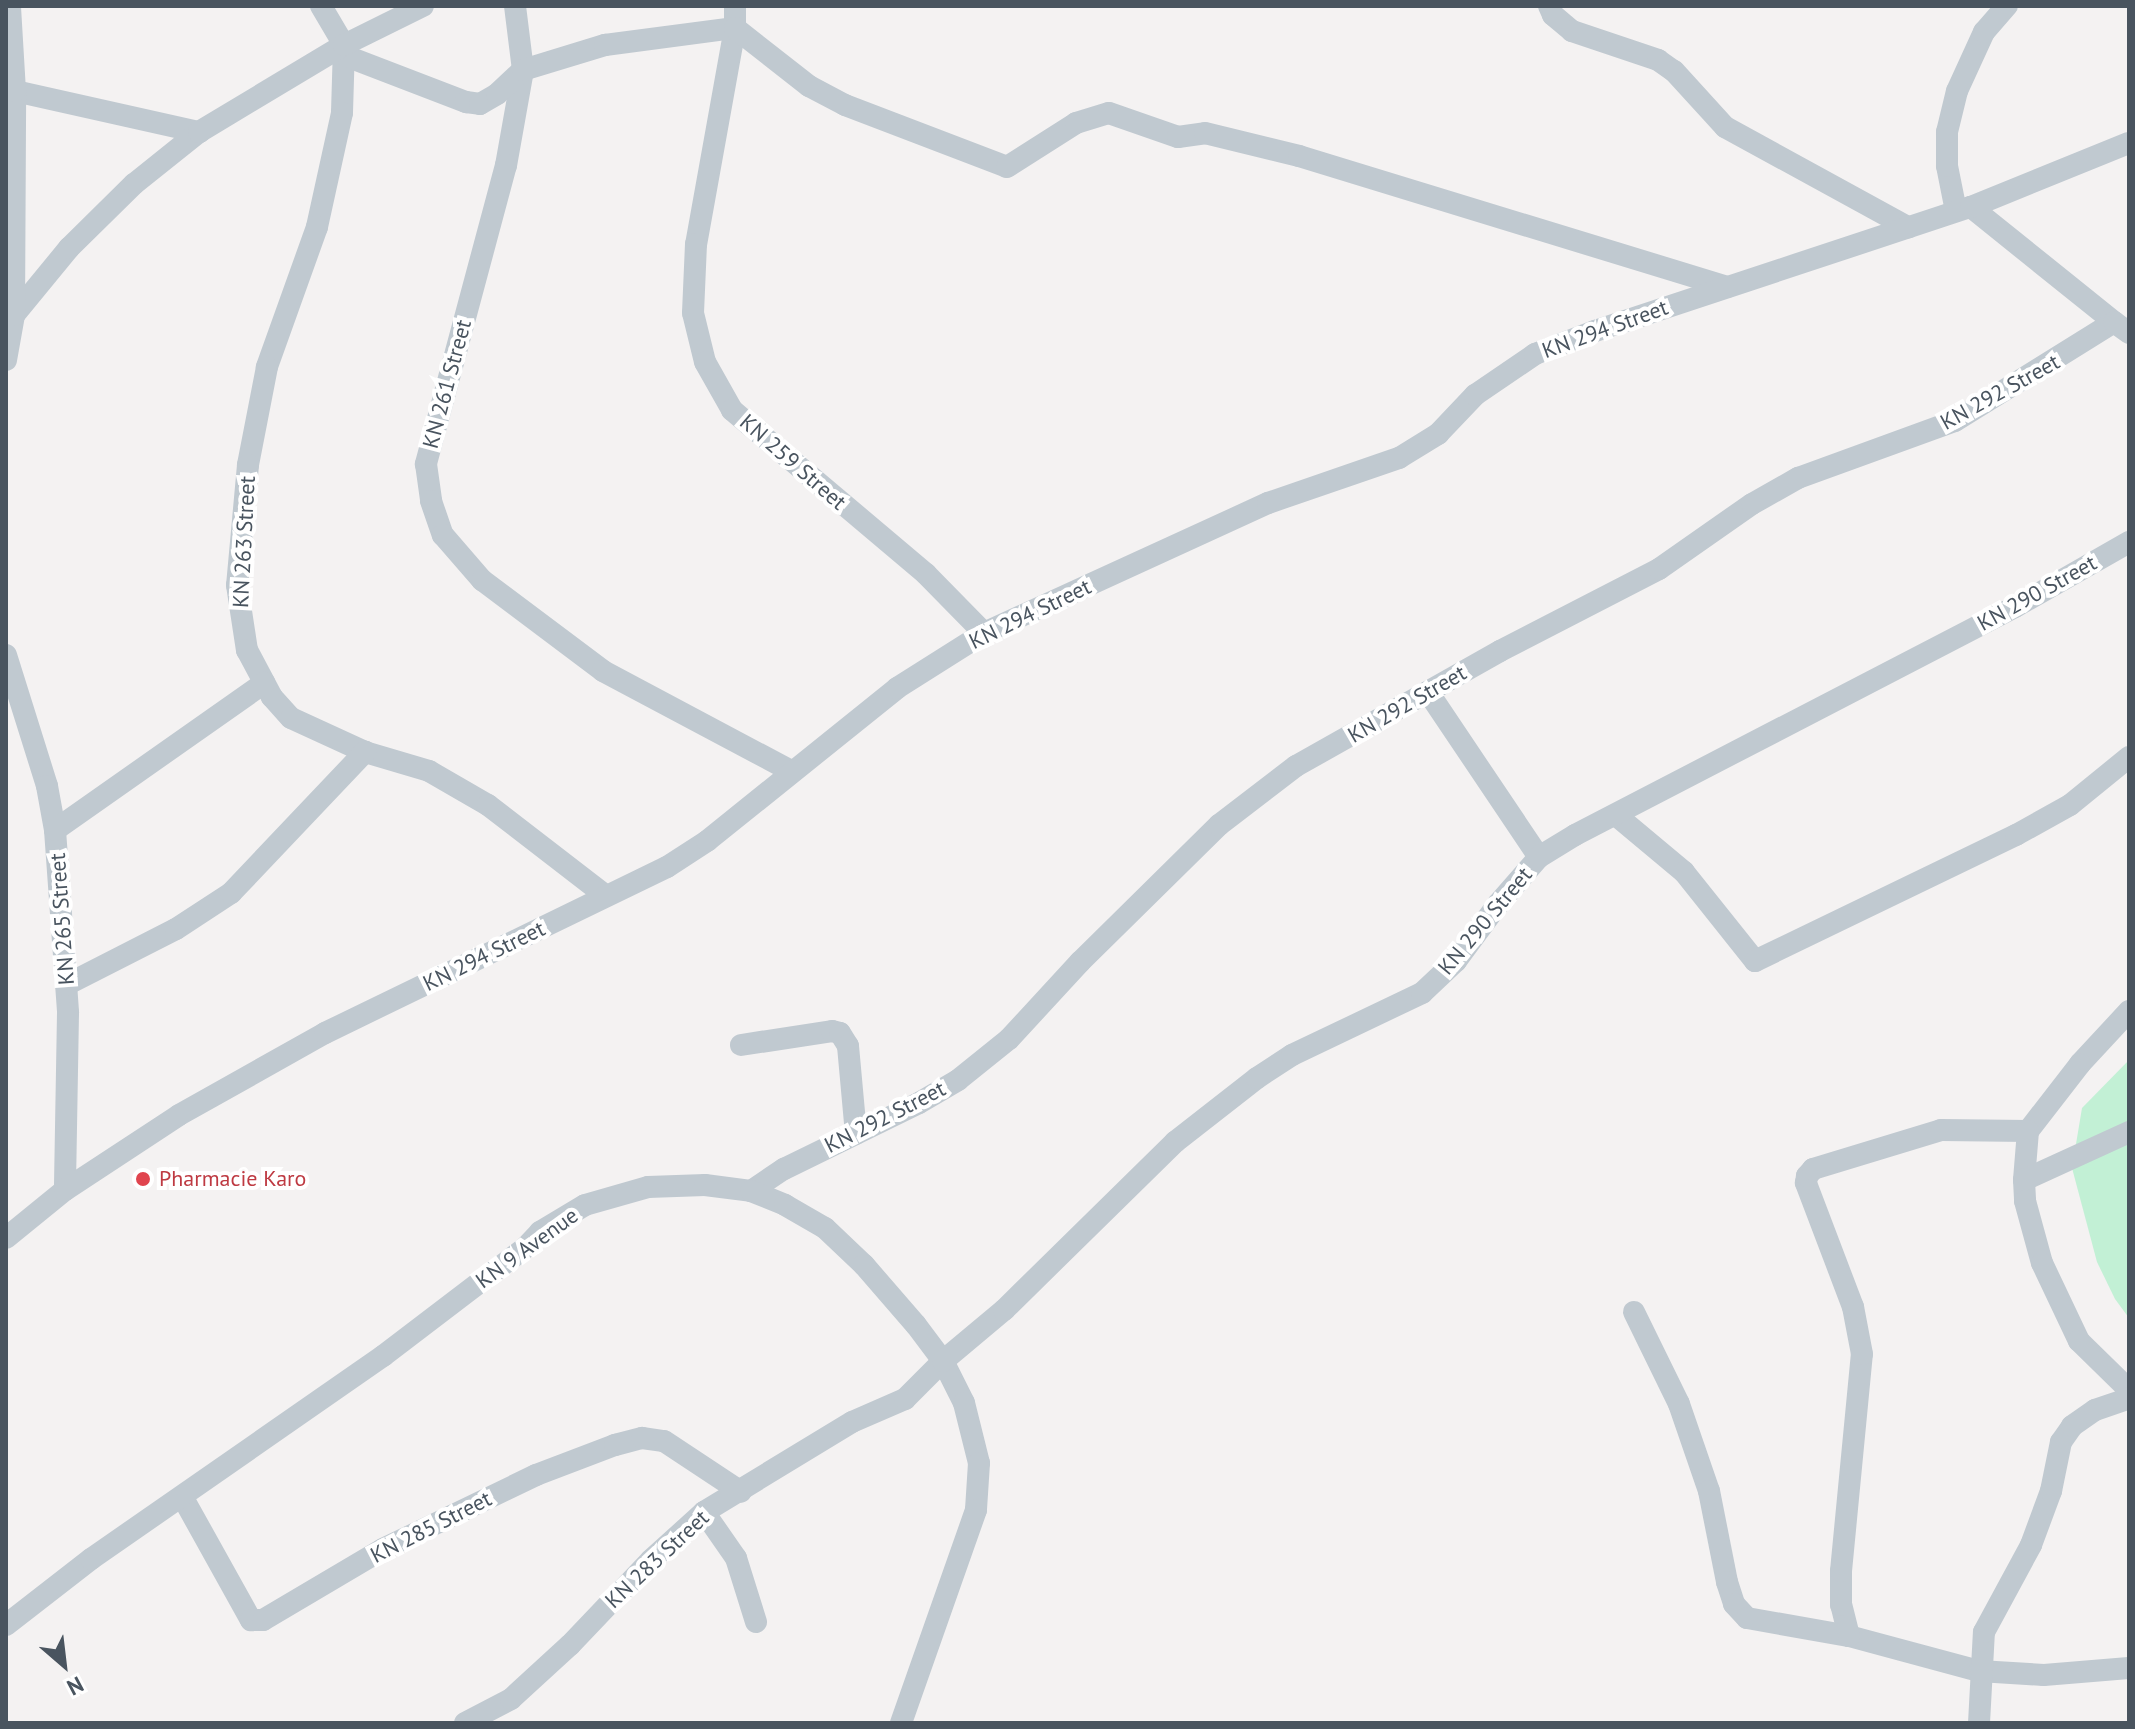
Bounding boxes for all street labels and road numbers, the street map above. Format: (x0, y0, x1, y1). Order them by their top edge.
street label: KN 294 Street (1538, 294, 1672, 364)
street label: KN 261 Street (417, 317, 477, 451)
street label: KN 292 Street (1936, 348, 2064, 436)
street label: KN 259 Street (734, 409, 852, 515)
street label: KN 263 Street (227, 475, 261, 609)
street label: KN 290 Street (1973, 549, 2101, 637)
street label: KN 294 Street (965, 573, 1095, 655)
street label: KN 292 Street (1343, 660, 1471, 748)
street label: KN 265 Street (44, 852, 80, 986)
street label: KN 290 Street (1432, 862, 1538, 980)
street label: KN 294 Street (419, 915, 549, 997)
street label: KN 292 Street (820, 1075, 950, 1159)
street label: KN 9 Avenue (470, 1202, 584, 1294)
street label: KN 285 Street (366, 1485, 496, 1569)
street label: KN 283 Street (600, 1504, 714, 1614)

